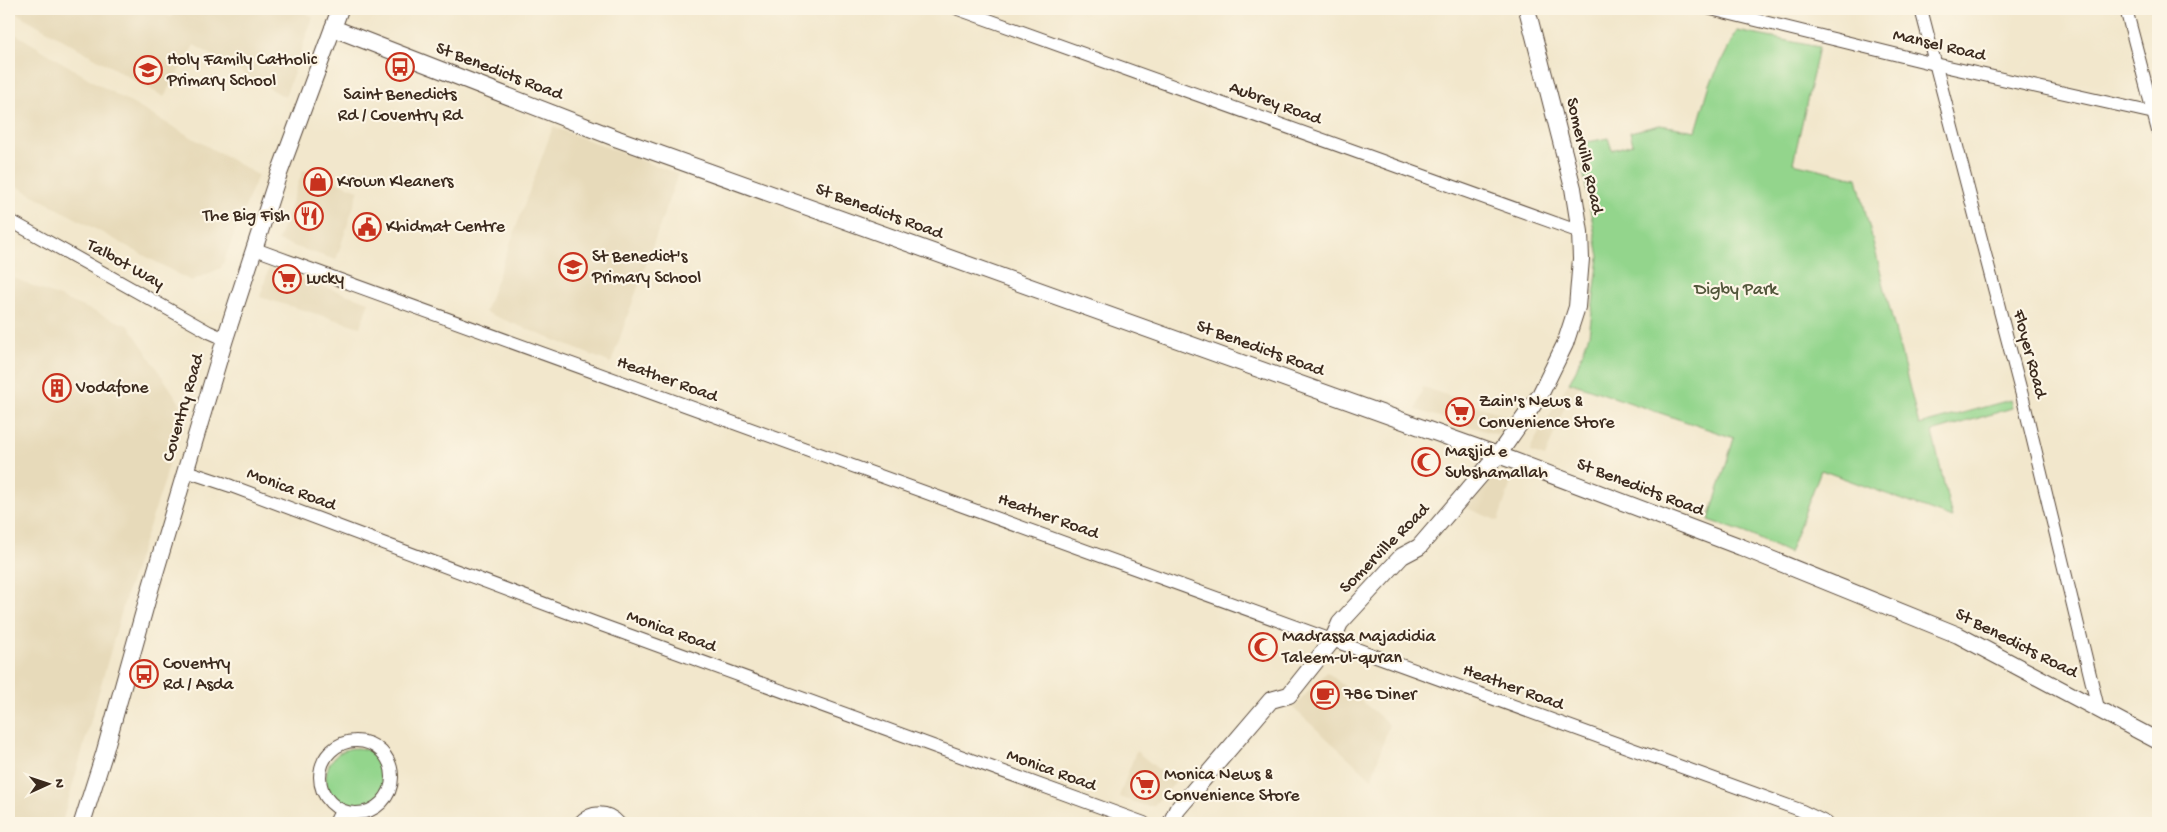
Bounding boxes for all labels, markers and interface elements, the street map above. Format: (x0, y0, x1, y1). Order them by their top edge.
street label: Mansel Road (1891, 25, 1989, 67)
street label: St Benedicts Road (432, 38, 567, 106)
place label: Holy Family Catholic Primary School (166, 50, 318, 92)
bus stop icon: Saint Benedicts Rd / Coventry Rd (385, 52, 415, 82)
school or university icon: Holy Family Catholic Primary School (133, 55, 163, 85)
street label: Aubrey Road (1226, 78, 1325, 131)
place label: Saint Benedicts Rd / Coventry Rd (338, 85, 464, 127)
street label: Somerville Road (1560, 96, 1608, 218)
shop icon: Krown Kleaners (303, 167, 333, 197)
place label: Krown Kleaners (337, 172, 455, 193)
street label: St Benedicts Road (812, 179, 947, 245)
restaurant icon: The Big Fish (294, 201, 324, 231)
place label: The Big Fish (202, 206, 290, 227)
public building icon: Khidmat Centre (352, 212, 382, 242)
place label: Khidmat Centre (386, 217, 506, 238)
street label: Talbot Way (82, 235, 168, 295)
place label: St Benedict's Primary School (591, 247, 701, 289)
school or university icon: St Benedict's Primary School (558, 252, 588, 282)
supermarket icon: Lucky (272, 264, 302, 294)
place label: Lucky (306, 269, 344, 290)
park label: Digby Park (1694, 280, 1779, 301)
street label: Floyer Road (2007, 307, 2051, 402)
street label: St Benedicts Road (1193, 316, 1328, 382)
street label: Coventry Road (159, 350, 210, 464)
street label: Heather Road (614, 352, 722, 408)
building icon: Vodafone (42, 373, 72, 403)
place label: Vodafone (75, 378, 149, 399)
place label: Zain's News & Convenience Store (1479, 392, 1615, 434)
supermarket icon: Zain's News & Convenience Store (1445, 397, 1475, 427)
place label: Masjid e Subshamallah (1445, 442, 1548, 484)
mosque icon: Masjid e Subshamallah (1411, 447, 1441, 477)
street label: St Benedicts Road (1573, 454, 1708, 522)
street label: Monica Road (243, 463, 340, 517)
street label: Heather Road (995, 489, 1103, 545)
street label: Somerville Road (1336, 499, 1435, 598)
street label: St Benedicts Road (1951, 604, 2082, 685)
street label: Monica Road (623, 606, 720, 658)
place label: Madrassa Majadidia Taleem-ul-quran (1281, 627, 1437, 669)
mosque icon: Madrassa Majadidia Taleem-ul-quran (1248, 632, 1278, 662)
place label: Coventry Rd / Asda (163, 654, 235, 696)
bus stop icon: Coventry Rd / Asda (129, 659, 159, 689)
street label: Heather Road (1460, 660, 1568, 716)
cafe icon: 786 Diner (1310, 680, 1340, 710)
place label: 786 Diner (1343, 685, 1418, 706)
street label: Monica Road (1003, 745, 1100, 797)
north arrow (22, 760, 72, 810)
place label: Monica News & Convenience Store (1164, 765, 1300, 807)
supermarket icon: Monica News & Convenience Store (1130, 770, 1160, 800)
text: N (50, 778, 67, 788)

